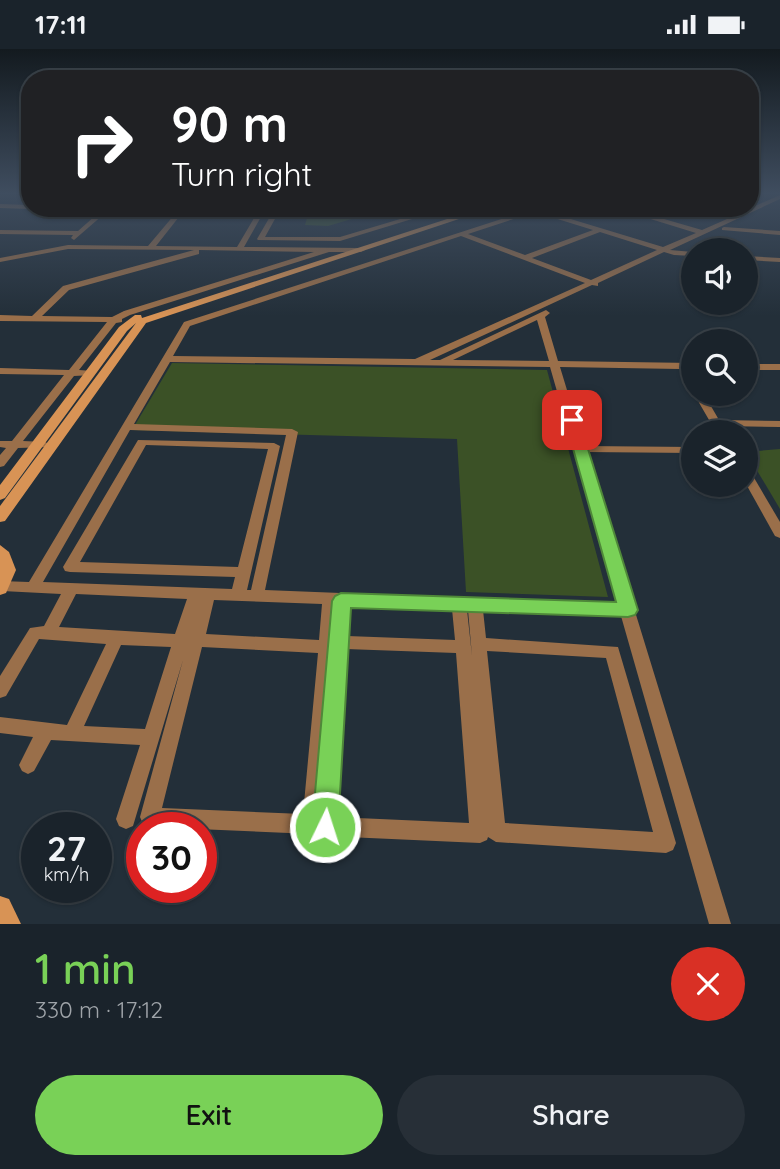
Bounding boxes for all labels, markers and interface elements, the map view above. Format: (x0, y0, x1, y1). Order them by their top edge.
text: 17:11 (35, 8, 87, 41)
text: 90 m (171, 93, 288, 154)
icon: right (56, 98, 147, 189)
text: Turn right (171, 154, 312, 194)
map controls (681, 238, 758, 497)
button: sound (681, 238, 758, 315)
button: search (681, 329, 758, 406)
pin (542, 390, 602, 450)
icon: arrive (553, 401, 591, 439)
button: layers (681, 420, 758, 497)
position arrow (288, 790, 362, 864)
speed limit sign: 30 (126, 812, 217, 903)
text: 27 (47, 826, 86, 870)
text: km/h (44, 863, 89, 886)
text: 1 min (35, 942, 136, 995)
button: close (671, 947, 745, 1021)
text: 330 m · 17:12 (35, 995, 163, 1024)
button: Exit (35, 1075, 383, 1155)
button: Share (397, 1075, 745, 1155)

